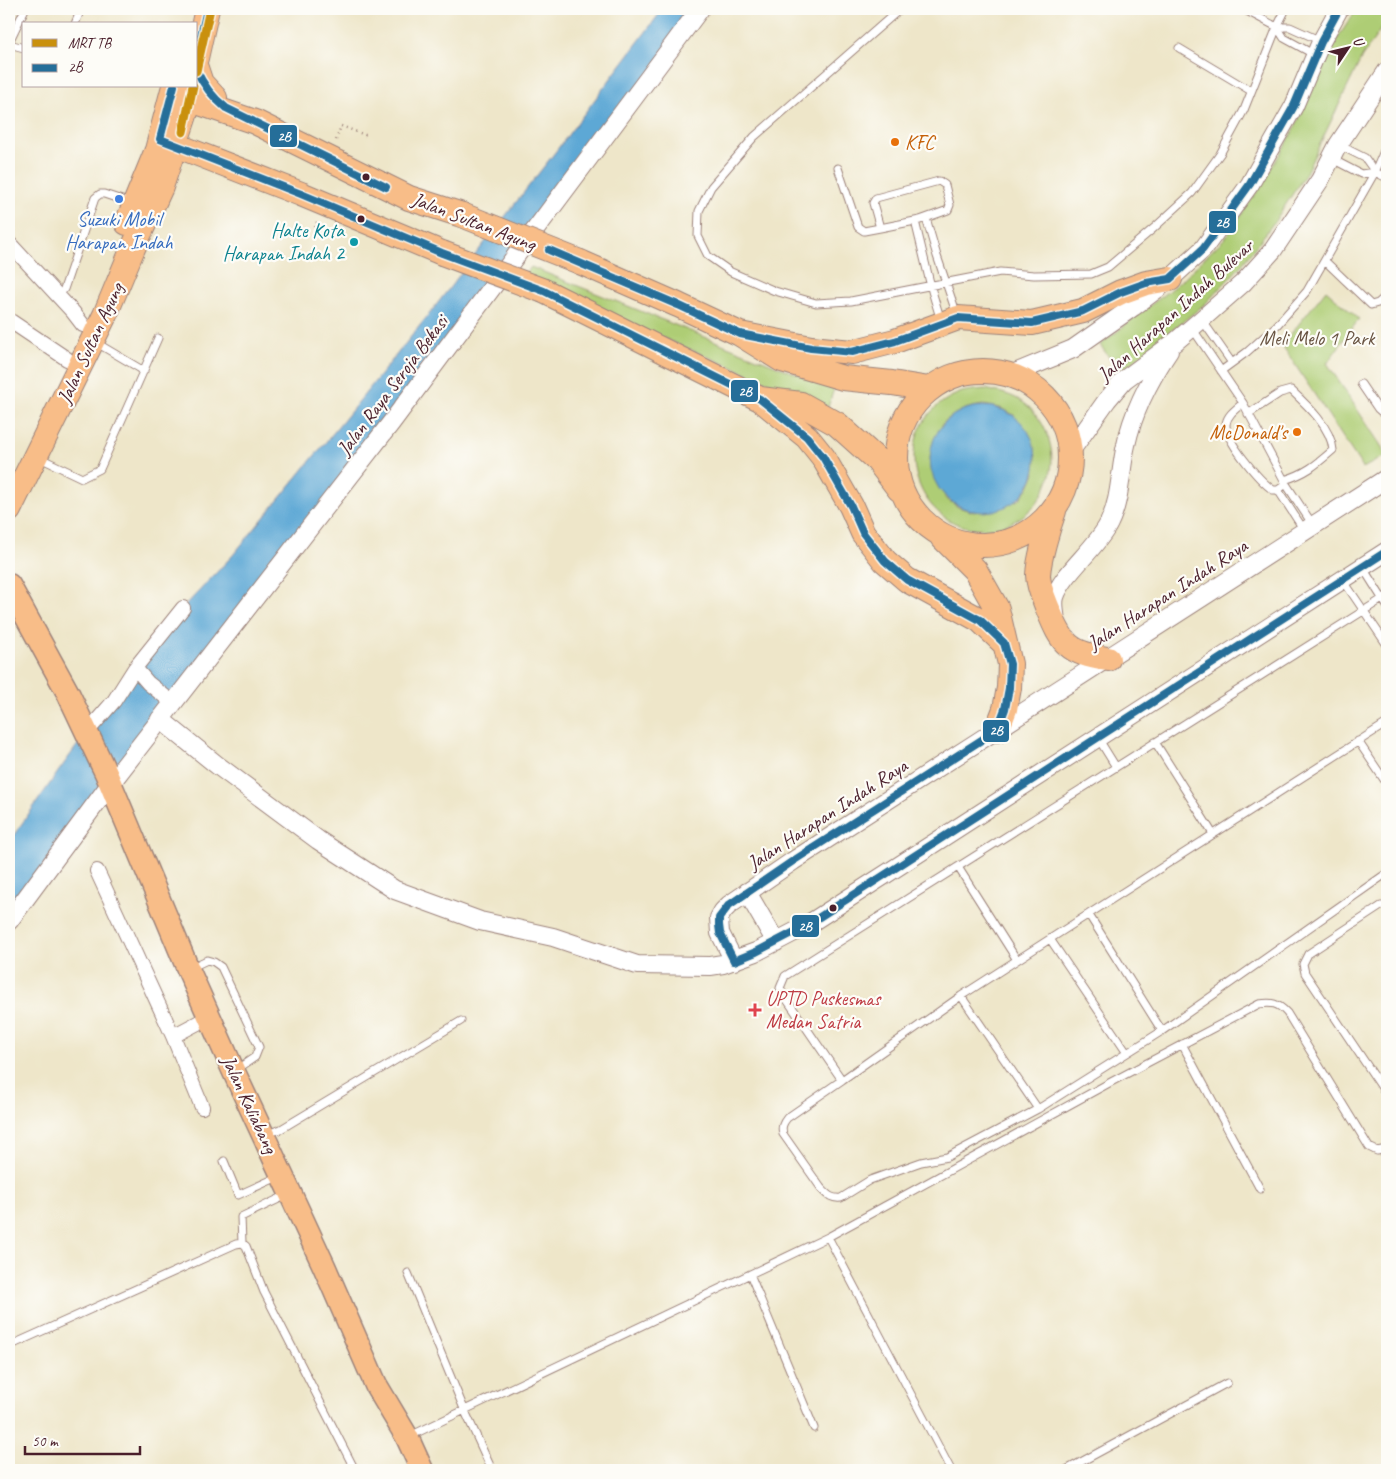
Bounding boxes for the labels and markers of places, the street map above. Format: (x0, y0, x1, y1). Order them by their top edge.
place label: KFC (905, 130, 936, 155)
marker: KFC (889, 136, 901, 148)
unlabelled marker (361, 172, 371, 182)
marker: Suzuki Mobil Harapan Indah (113, 193, 125, 205)
place label: Suzuki Mobil Harapan Indah (65, 207, 174, 255)
unlabelled marker (356, 214, 366, 224)
place label: Halte Kota Harapan Indah 2 (223, 218, 346, 266)
marker: Halte Kota Harapan Indah 2 (348, 236, 360, 248)
place label: McDonald's (1209, 420, 1289, 445)
marker: McDonald's (1291, 426, 1303, 438)
unlabelled marker (828, 903, 838, 913)
place label: UPTD Puskesmas Medan Satria (766, 986, 882, 1034)
marker: UPTD Puskesmas Medan Satria (748, 1003, 762, 1017)

